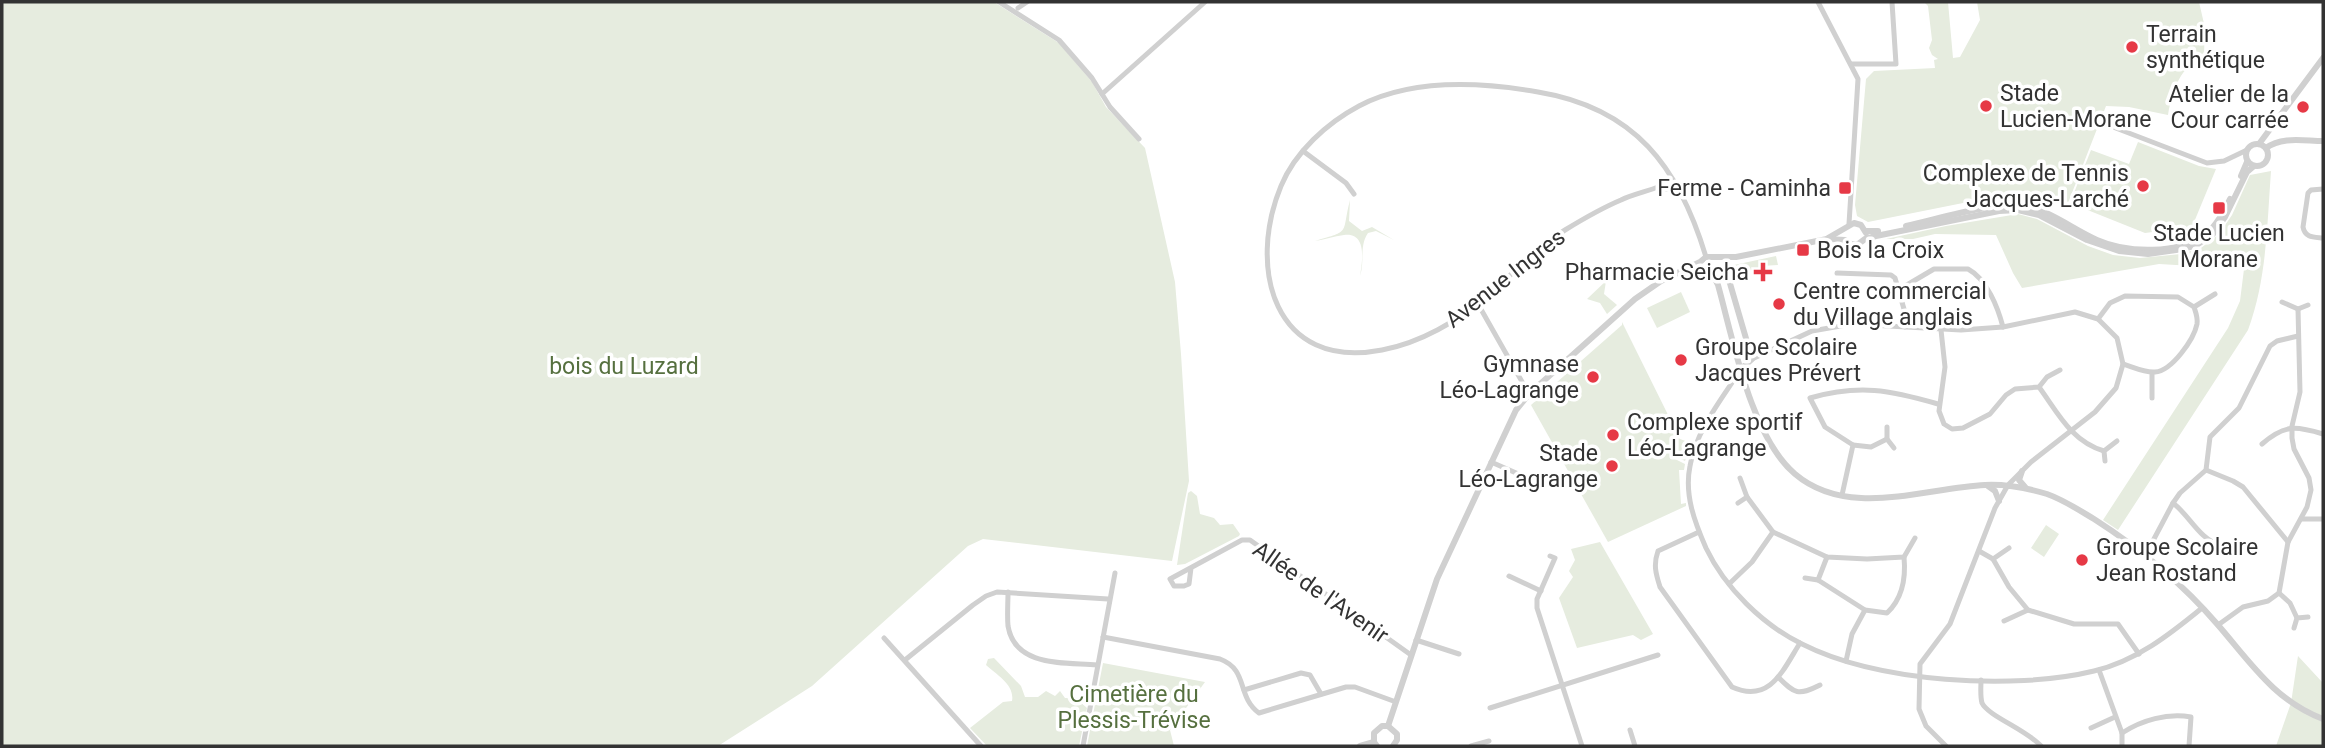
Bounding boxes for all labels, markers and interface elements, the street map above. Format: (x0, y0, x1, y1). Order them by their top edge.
place label: Terrain synthétique (2146, 21, 2265, 74)
marker: Terrain synthétique (2124, 39, 2140, 55)
place label: Stade Lucien-Morane (2000, 80, 2151, 133)
place label: Atelier de la Cour carrée (2169, 81, 2289, 134)
marker: Stade Lucien-Morane (1978, 98, 1994, 114)
marker: Atelier de la Cour carrée (2295, 99, 2311, 115)
place label: Complexe de Tennis Jacques-Larché (1923, 160, 2129, 213)
place label: Ferme - Caminha (1657, 175, 1831, 202)
marker: Complexe de Tennis Jacques-Larché (2135, 178, 2151, 194)
marker: Ferme - Caminha (1837, 180, 1853, 196)
marker: Stade Lucien Morane (2211, 200, 2227, 216)
place label: Stade Lucien Morane (2153, 220, 2285, 273)
street label: Avenue Ingres (1440, 223, 1571, 333)
place label: Bois la Croix (1817, 237, 1944, 264)
marker: Bois la Croix (1795, 242, 1811, 258)
place label: Pharmacie Seicha (1565, 259, 1749, 286)
marker: Pharmacie Seicha (1755, 264, 1771, 280)
place label: Centre commercial du Village anglais (1793, 278, 1987, 331)
marker: Centre commercial du Village anglais (1771, 296, 1787, 312)
place label: Groupe Scolaire Jacques Prévert (1695, 334, 1861, 387)
place label: Gymnase Léo-Lagrange (1439, 351, 1579, 404)
marker: Groupe Scolaire Jacques Prévert (1673, 352, 1689, 368)
park label: bois du Luzard (549, 353, 699, 380)
marker: Gymnase Léo-Lagrange (1585, 369, 1601, 385)
place label: Complexe sportif Léo-Lagrange (1627, 409, 1803, 462)
marker: Complexe sportif Léo-Lagrange (1605, 427, 1621, 443)
place label: Stade Léo-Lagrange (1458, 440, 1598, 493)
marker: Stade Léo-Lagrange (1604, 458, 1620, 474)
place label: Groupe Scolaire Jean Rostand (2096, 534, 2258, 587)
street label: Allée de l'Avenir (1248, 536, 1394, 649)
marker: Groupe Scolaire Jean Rostand (2074, 552, 2090, 568)
park label: Cimetière du Plessis-Trévise (1057, 681, 1211, 734)

